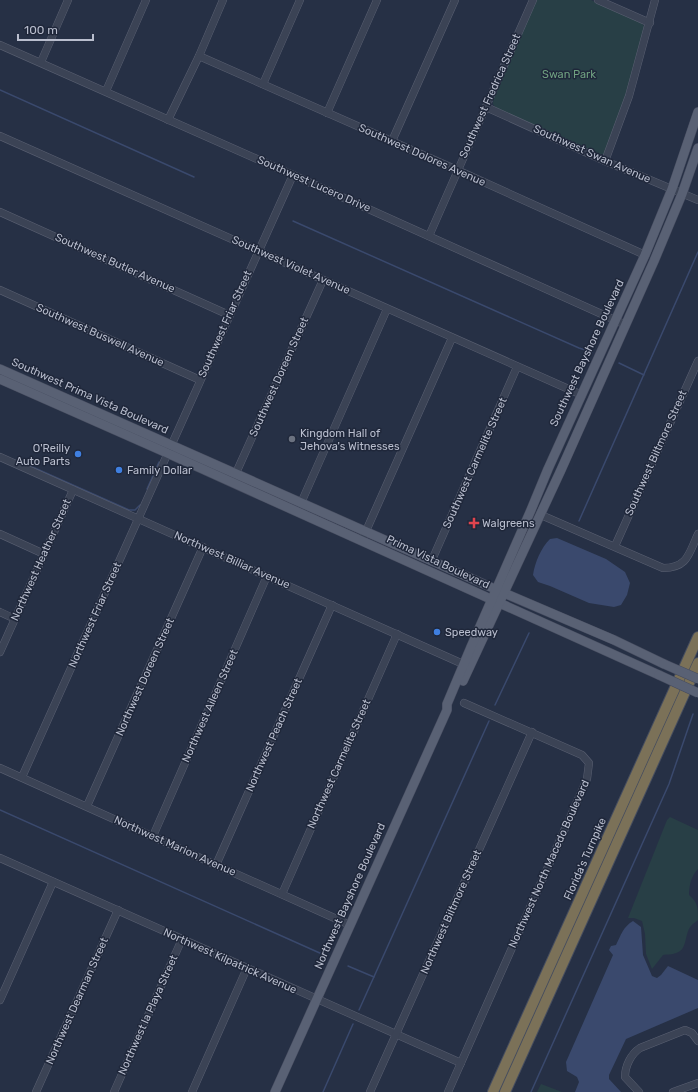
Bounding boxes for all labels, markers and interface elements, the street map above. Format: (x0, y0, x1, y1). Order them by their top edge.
scale bar (18, 16, 93, 42)
text: 100 m (24, 23, 58, 37)
street label: Southwest Fredrica Street (457, 31, 524, 160)
park label: Swan Park (542, 68, 596, 81)
street label: Southwest Dolores Avenue (356, 121, 488, 189)
street label: Southwest Swan Avenue (531, 122, 653, 186)
street label: Southwest Lucero Drive (255, 153, 373, 215)
street label: Southwest Butler Avenue (53, 231, 177, 295)
street label: Southwest Violet Avenue (230, 233, 352, 297)
street label: Southwest Friar Street (196, 268, 255, 380)
street label: Southwest Bayshore Boulevard (547, 278, 627, 428)
street label: Southwest Buswell Avenue (34, 301, 166, 369)
street label: Southwest Doreen Street (247, 315, 312, 439)
street label: Southwest Prima Vista Boulevard (10, 355, 170, 437)
street label: Southwest Biltmore Street (622, 388, 690, 518)
street label: Southwest Carmelite Street (440, 395, 510, 530)
place label: Kingdom Hall of Jehova's Witnesses (300, 427, 400, 453)
marker: Kingdom Hall of Jehova's Witnesses (287, 434, 297, 444)
place label: O'Reilly Auto Parts (16, 442, 70, 468)
marker: O'Reilly Auto Parts (73, 449, 83, 459)
place label: Family Dollar (127, 464, 193, 477)
marker: Family Dollar (114, 465, 124, 475)
street label: Northwest Heather Street (8, 496, 74, 623)
place label: Walgreens (482, 517, 535, 530)
marker: Walgreens (469, 518, 479, 528)
street label: Northwest Billiar Avenue (172, 529, 292, 591)
street label: Prima Vista Boulevard (384, 532, 492, 592)
street label: Northwest Friar Street (66, 560, 124, 670)
street label: Northwest Doreen Street (113, 615, 177, 738)
place label: Speedway (445, 626, 498, 639)
marker: Speedway (432, 627, 442, 637)
street label: Northwest Aileen Street (179, 647, 241, 765)
street label: Northwest Peach Street (243, 676, 305, 794)
street label: Northwest Carmelite Street (305, 697, 374, 831)
street label: Northwest North Macedo Boulevard (506, 778, 592, 950)
street label: Northwest Marion Avenue (112, 813, 238, 879)
street label: Florida's Turnpike (561, 816, 609, 902)
street label: Northwest Bayshore Boulevard (312, 821, 388, 971)
street label: Northwest Biltmore Street (418, 847, 485, 976)
street label: Northwest Kilpatrick Avenue (161, 926, 299, 996)
street label: Northwest Dearman Street (43, 935, 111, 1066)
street label: Northwest la Playa Street (116, 952, 181, 1077)

